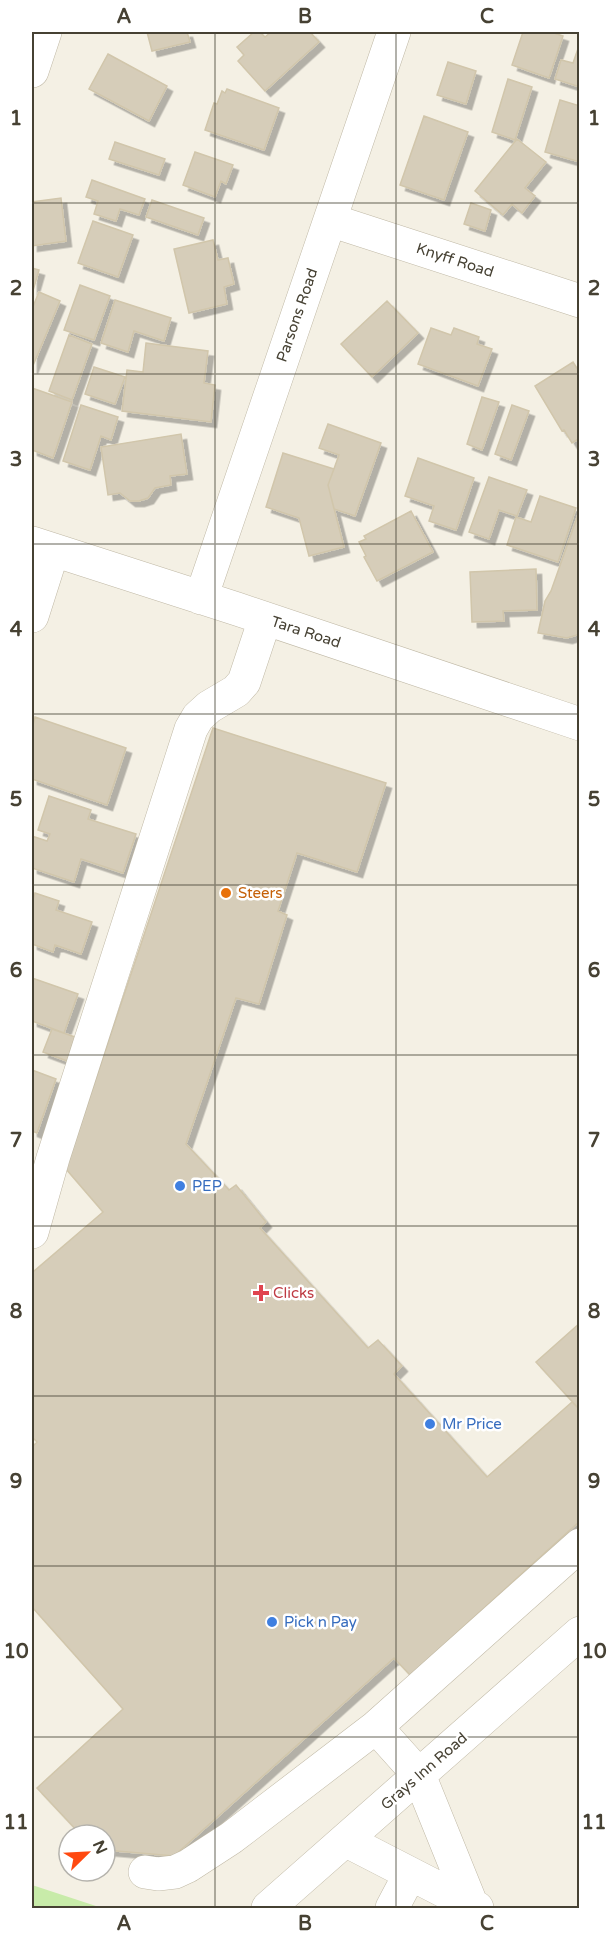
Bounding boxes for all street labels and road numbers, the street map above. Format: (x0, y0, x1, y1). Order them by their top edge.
street label: Knyff Road (414, 239, 496, 281)
street label: Parsons Road (273, 266, 321, 364)
street label: Tara Road (269, 612, 343, 652)
street label: Grays Inn Road (377, 1729, 471, 1813)

